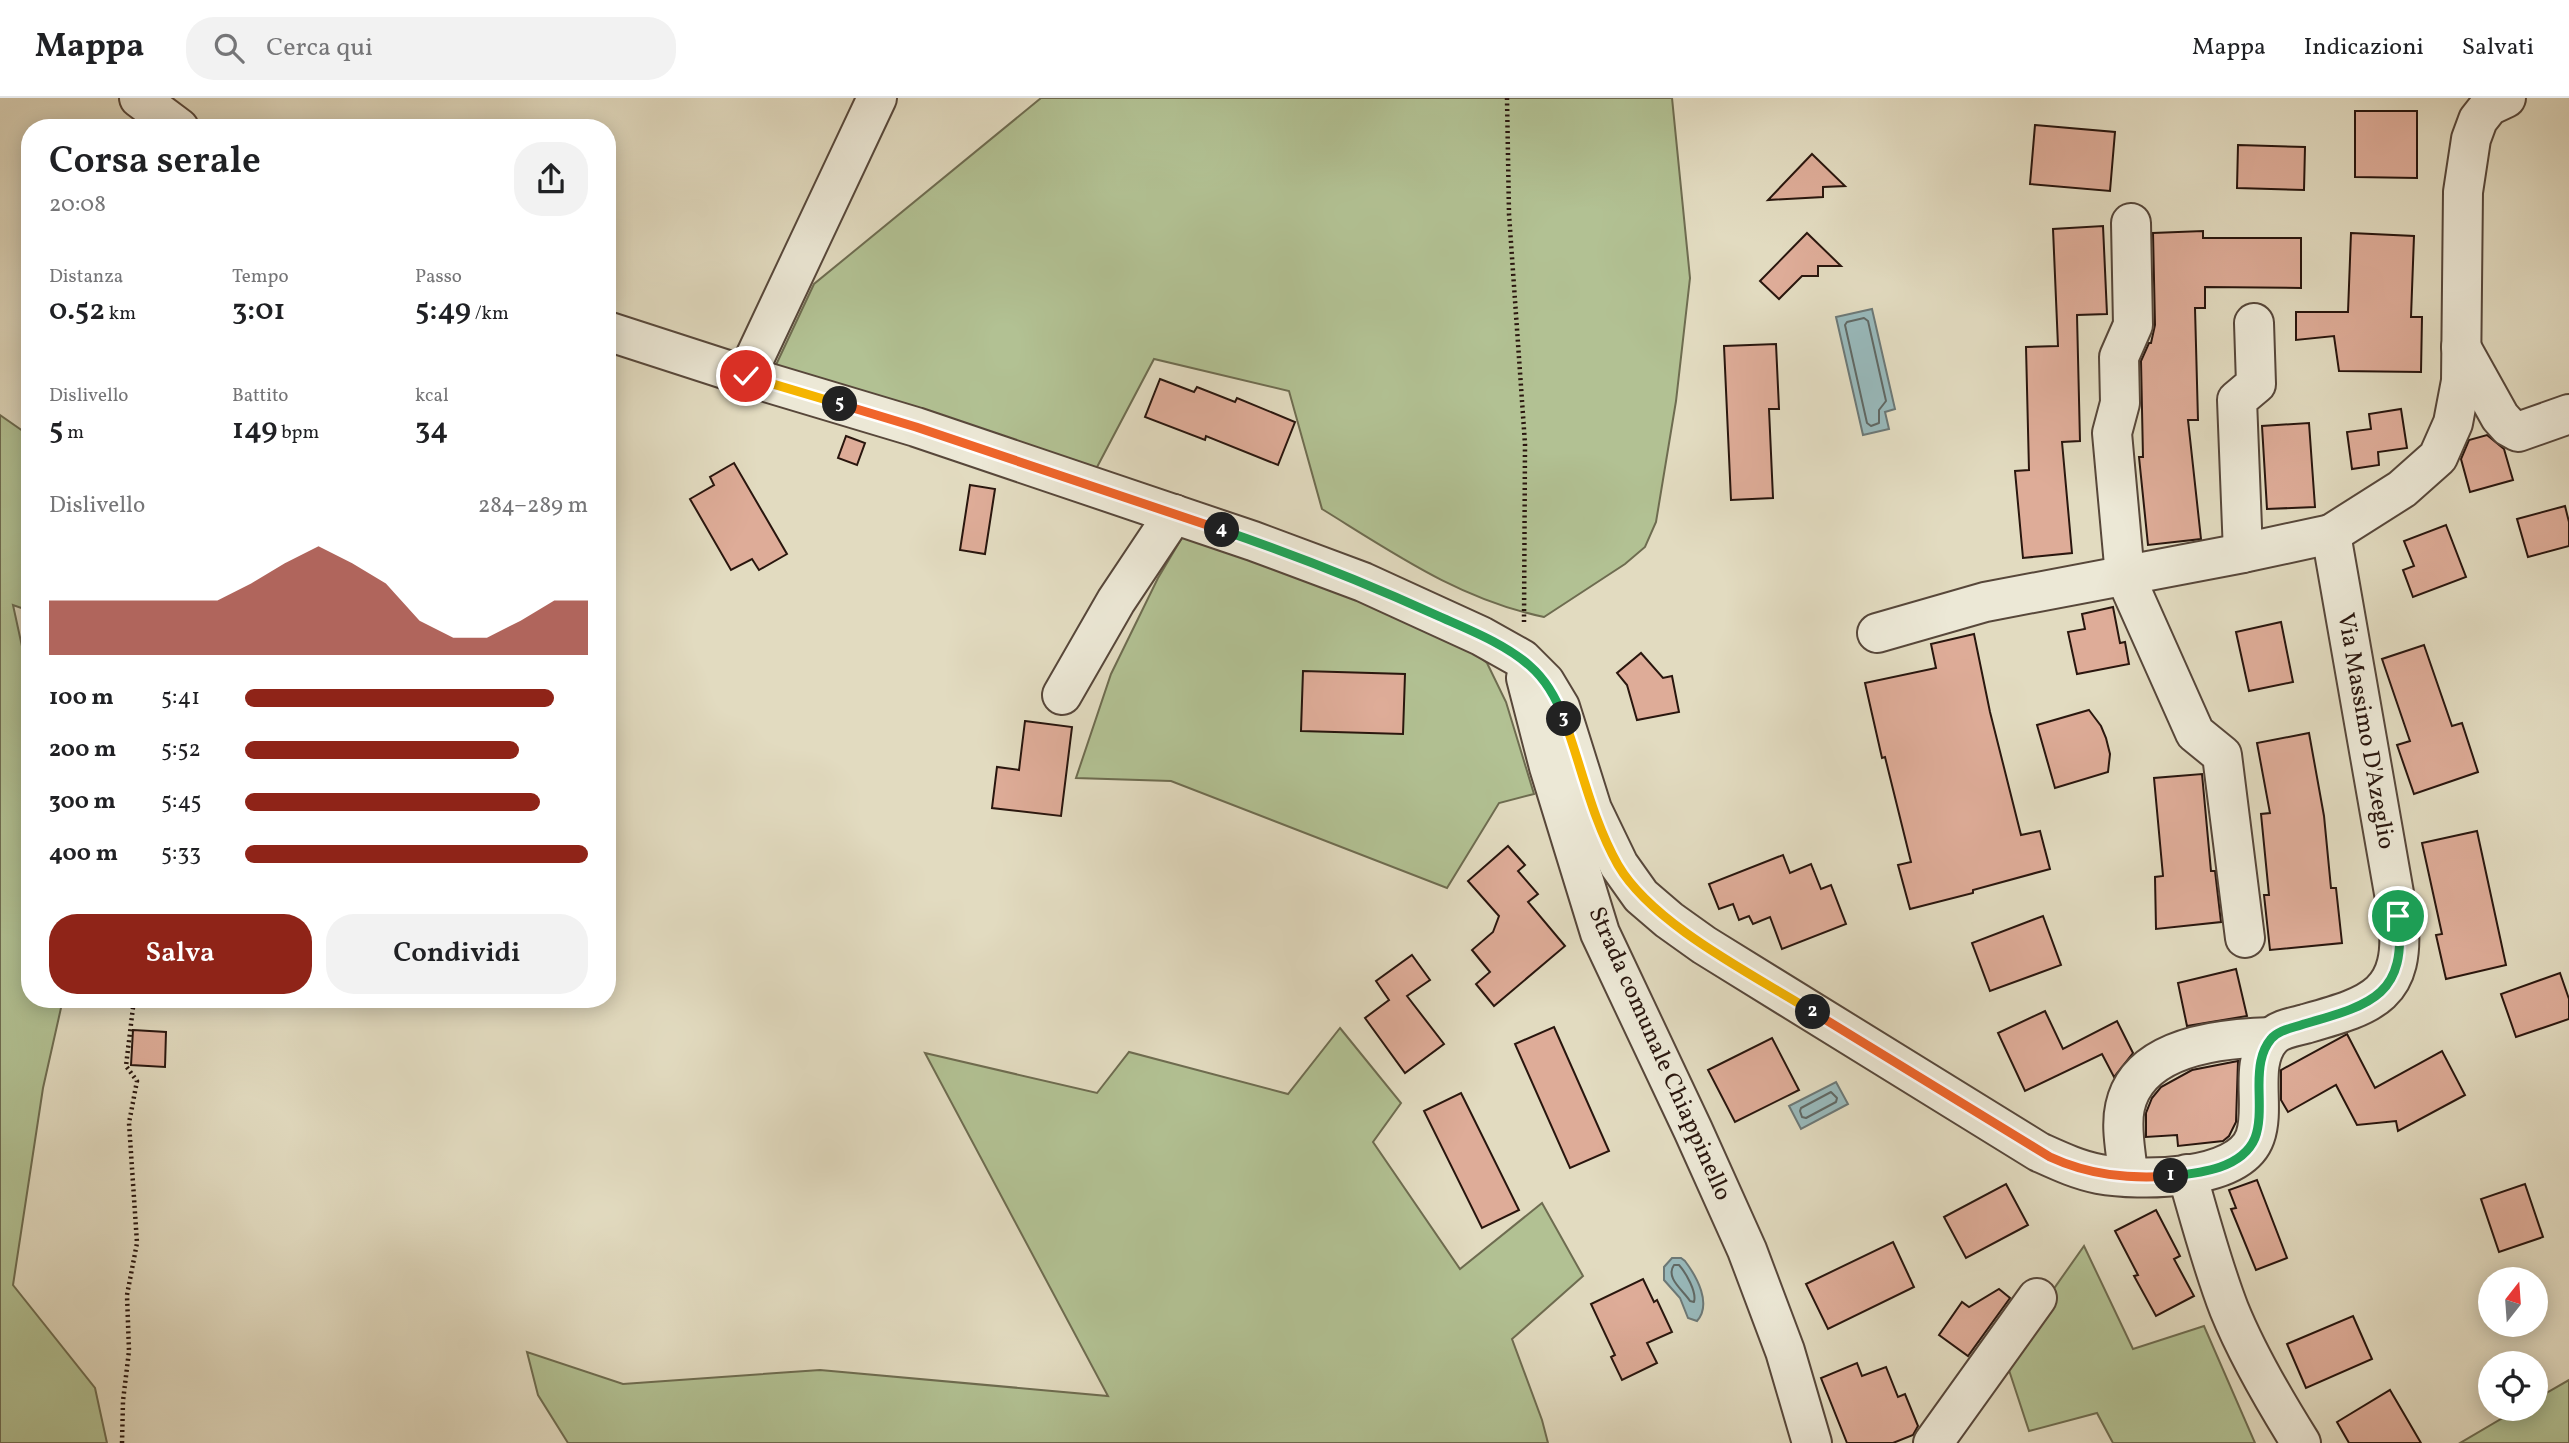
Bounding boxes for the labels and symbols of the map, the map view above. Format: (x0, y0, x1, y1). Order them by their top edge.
pin (716, 346, 776, 406)
pin: 5 (822, 386, 858, 422)
pin: 4 (1204, 512, 1240, 548)
street label: Via Massimo D'Azeglio (2327, 610, 2403, 852)
pin: 3 (1546, 702, 1582, 736)
pin (2368, 886, 2428, 946)
street label: Strada comunale Chiappinello (1579, 902, 1739, 1206)
pin: 2 (1796, 995, 1830, 1030)
pin: 1 (2154, 1158, 2188, 1194)
north arrow (2478, 1267, 2548, 1337)

